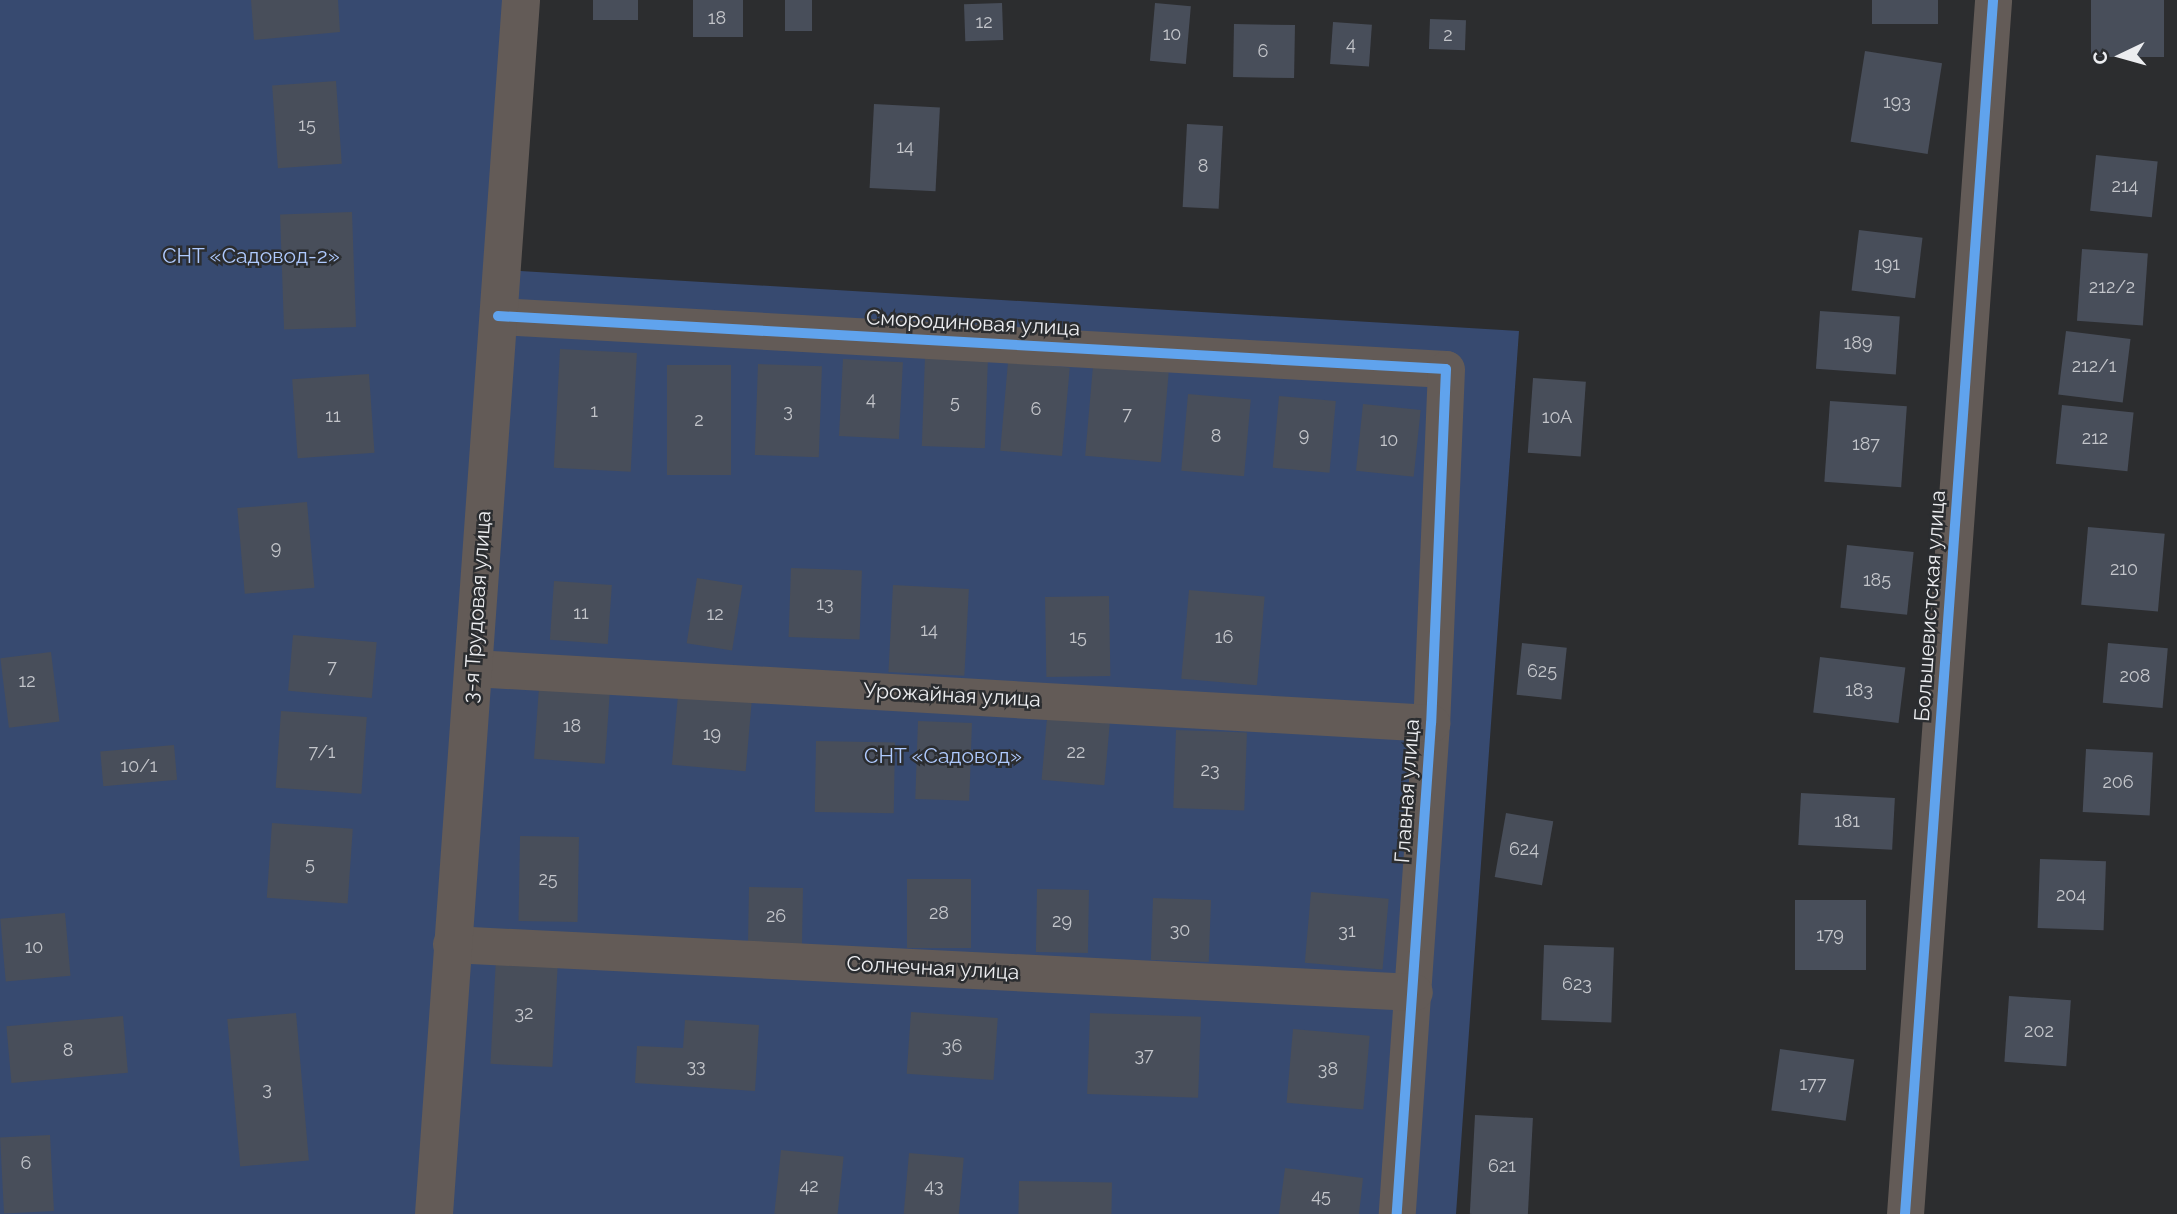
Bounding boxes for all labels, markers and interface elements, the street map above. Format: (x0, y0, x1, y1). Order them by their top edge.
house number: 18 (708, 7, 726, 29)
house number: 12 (975, 11, 993, 33)
north arrow (2086, 21, 2156, 91)
house number: 10 (1163, 23, 1181, 45)
house number: 2 (1443, 24, 1453, 46)
house number: 4 (1346, 33, 1356, 55)
house number: 6 (1258, 40, 1268, 62)
text: С (2089, 50, 2112, 65)
house number: 193 (1883, 91, 1911, 113)
house number: 15 (298, 114, 316, 136)
house number: 14 (896, 136, 914, 158)
house number: 8 (1198, 155, 1208, 177)
house number: 214 (2112, 175, 2138, 197)
park label: СНТ «Садовод-2» (162, 243, 340, 269)
house number: 191 (1874, 253, 1900, 275)
house number: 212/2 (2089, 276, 2135, 298)
street label: Смородиновая улица (865, 305, 1081, 341)
house number: 189 (1844, 332, 1872, 354)
house number: 212/1 (2072, 355, 2116, 377)
house number: 4 (866, 388, 876, 410)
house number: 5 (950, 391, 960, 413)
house number: 6 (1031, 398, 1041, 420)
house number: 1 (590, 400, 598, 422)
house number: 3 (783, 400, 793, 422)
house number: 7 (1122, 403, 1132, 425)
house number: 11 (325, 405, 341, 427)
house number: 10А (1542, 406, 1572, 428)
house number: 2 (694, 409, 704, 431)
house number: 9 (1299, 424, 1309, 446)
house number: 8 (1211, 425, 1221, 447)
house number: 212 (2082, 427, 2108, 449)
house number: 10 (1380, 429, 1398, 451)
house number: 187 (1852, 433, 1880, 455)
street label: Большевистская улица (1909, 489, 1951, 723)
street label: 3-я Трудовая улица (458, 509, 496, 705)
house number: 9 (271, 537, 281, 559)
house number: 210 (2110, 558, 2138, 580)
house number: 185 (1863, 569, 1891, 591)
house number: 13 (816, 593, 834, 615)
house number: 11 (573, 602, 589, 624)
house number: 12 (706, 603, 724, 625)
house number: 14 (920, 619, 938, 641)
house number: 15 (1069, 626, 1087, 648)
house number: 16 (1215, 626, 1233, 648)
house number: 7 (327, 656, 337, 678)
house number: 625 (1527, 660, 1557, 682)
house number: 208 (2119, 665, 2151, 687)
house number: 12 (18, 670, 36, 692)
street label: Урожайная улица (862, 678, 1042, 712)
house number: 183 (1845, 679, 1873, 701)
house number: 18 (563, 715, 581, 737)
street label: Главная улица (1389, 718, 1425, 864)
house number: 19 (703, 723, 721, 745)
house number: 7/1 (309, 741, 335, 763)
house number: 22 (1067, 741, 1085, 763)
park label: СНТ «Садовод» (864, 743, 1022, 769)
house number: 10/1 (121, 755, 157, 777)
house number: 23 (1201, 759, 1219, 781)
house number: 206 (2102, 771, 2134, 793)
house number: 181 (1834, 810, 1860, 832)
house number: 624 (1509, 838, 1539, 860)
house number: 5 (305, 853, 315, 875)
house number: 25 (538, 868, 558, 890)
house number: 204 (2056, 884, 2086, 906)
house number: 28 (929, 902, 949, 924)
house number: 26 (766, 905, 786, 927)
house number: 29 (1052, 910, 1072, 932)
house number: 30 (1170, 919, 1190, 941)
house number: 31 (1338, 920, 1356, 942)
house number: 179 (1816, 924, 1844, 946)
house number: 10 (25, 936, 43, 958)
street label: Солнечная улица (846, 951, 1020, 985)
house number: 623 (1562, 973, 1592, 995)
house number: 32 (515, 1002, 533, 1024)
house number: 202 (2024, 1020, 2054, 1042)
house number: 36 (942, 1035, 962, 1057)
house number: 8 (63, 1039, 73, 1061)
house number: 37 (1134, 1044, 1154, 1066)
house number: 33 (686, 1055, 706, 1077)
house number: 38 (1318, 1058, 1338, 1080)
house number: 177 (1800, 1073, 1826, 1095)
house number: 3 (262, 1078, 272, 1100)
house number: 6 (21, 1152, 31, 1174)
house number: 621 (1488, 1155, 1516, 1177)
house number: 42 (799, 1175, 819, 1197)
house number: 43 (924, 1175, 944, 1197)
house number: 45 (1311, 1185, 1331, 1207)

